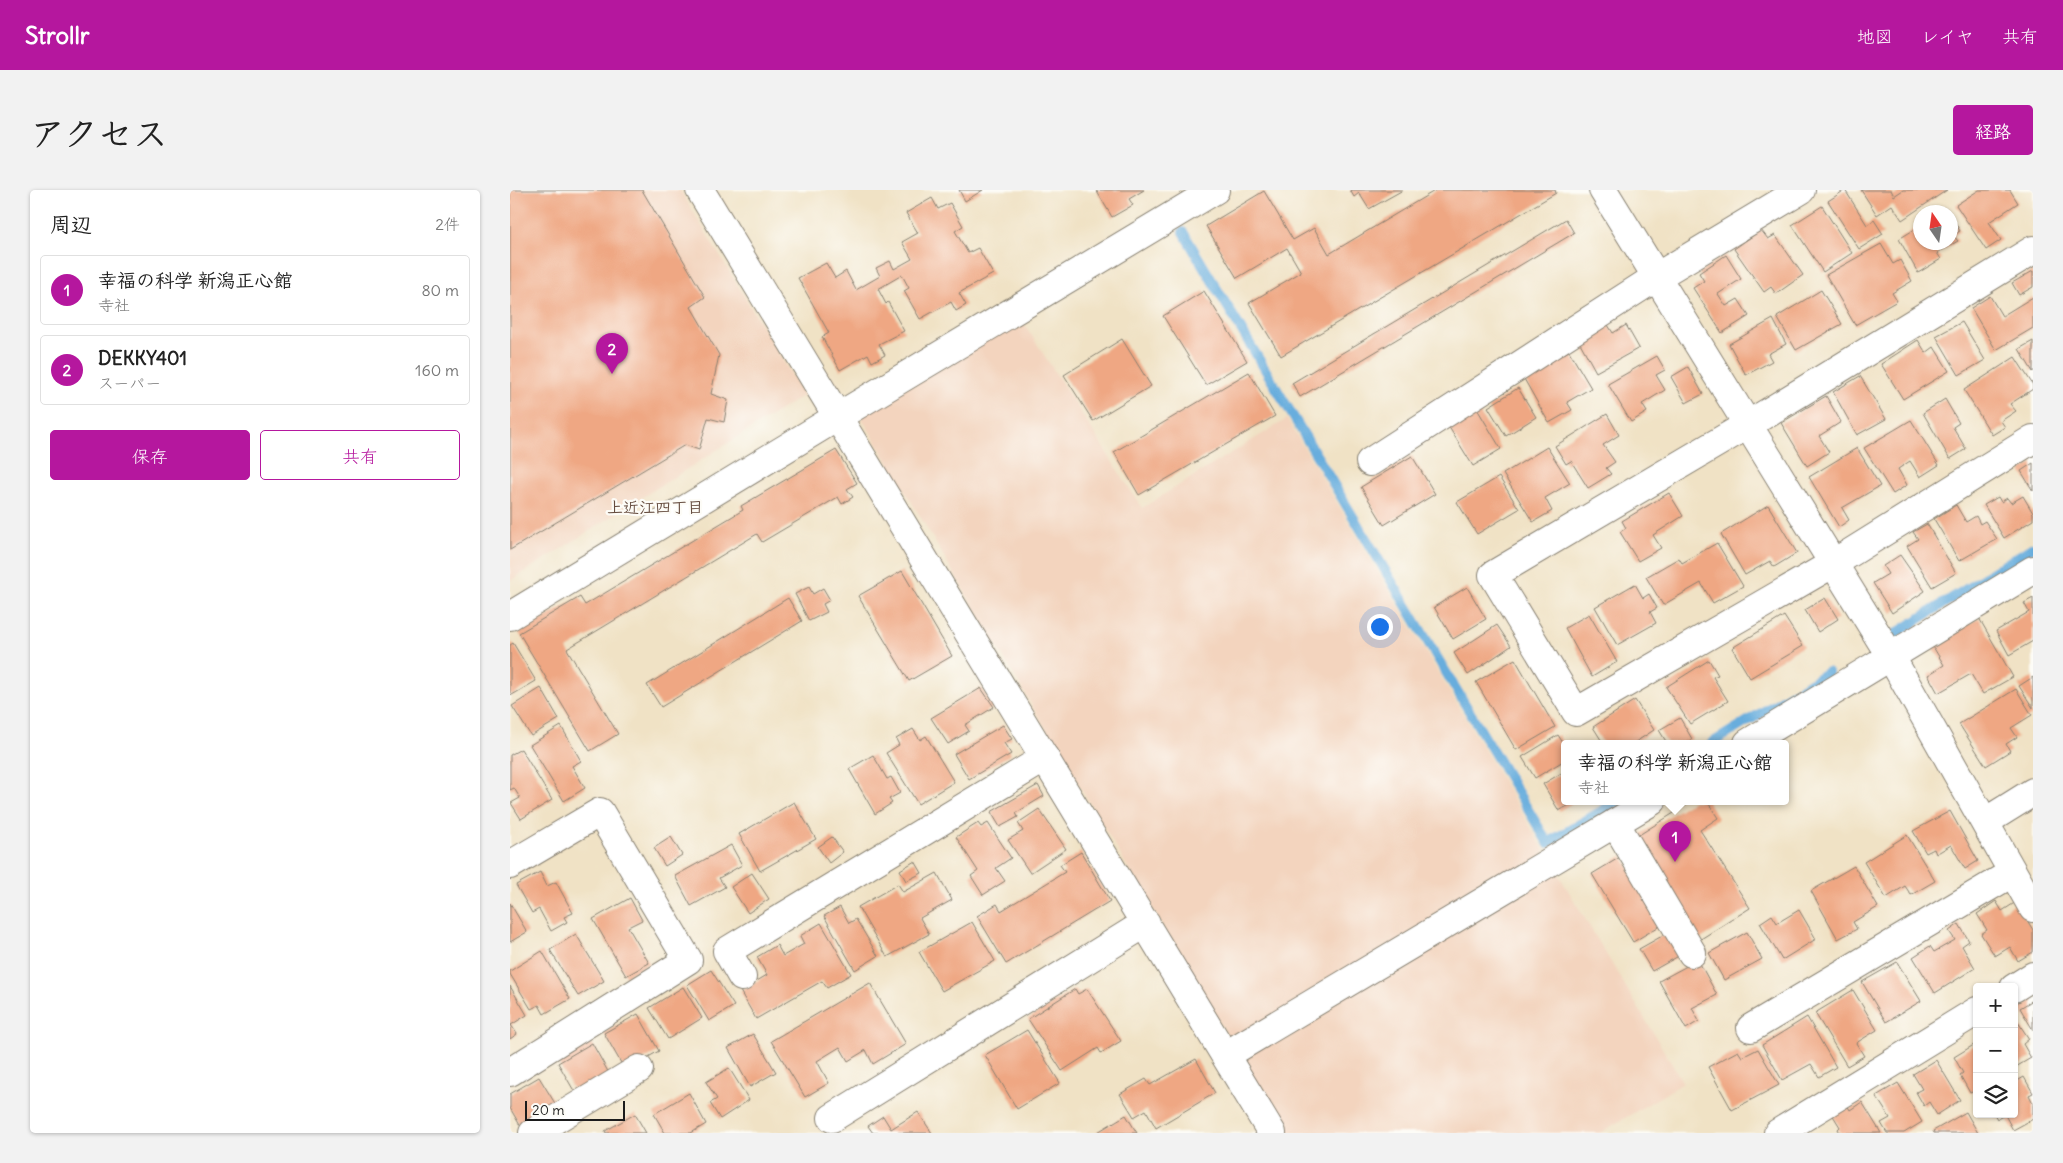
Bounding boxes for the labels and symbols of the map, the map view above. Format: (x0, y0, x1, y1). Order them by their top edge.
north arrow (1913, 205, 1958, 250)
pin: 2 (596, 333, 628, 374)
district label: 上近江四丁目 (607, 497, 703, 517)
your location (1367, 614, 1393, 640)
pin: 1 (1659, 821, 1691, 862)
scale bar (525, 1098, 625, 1121)

